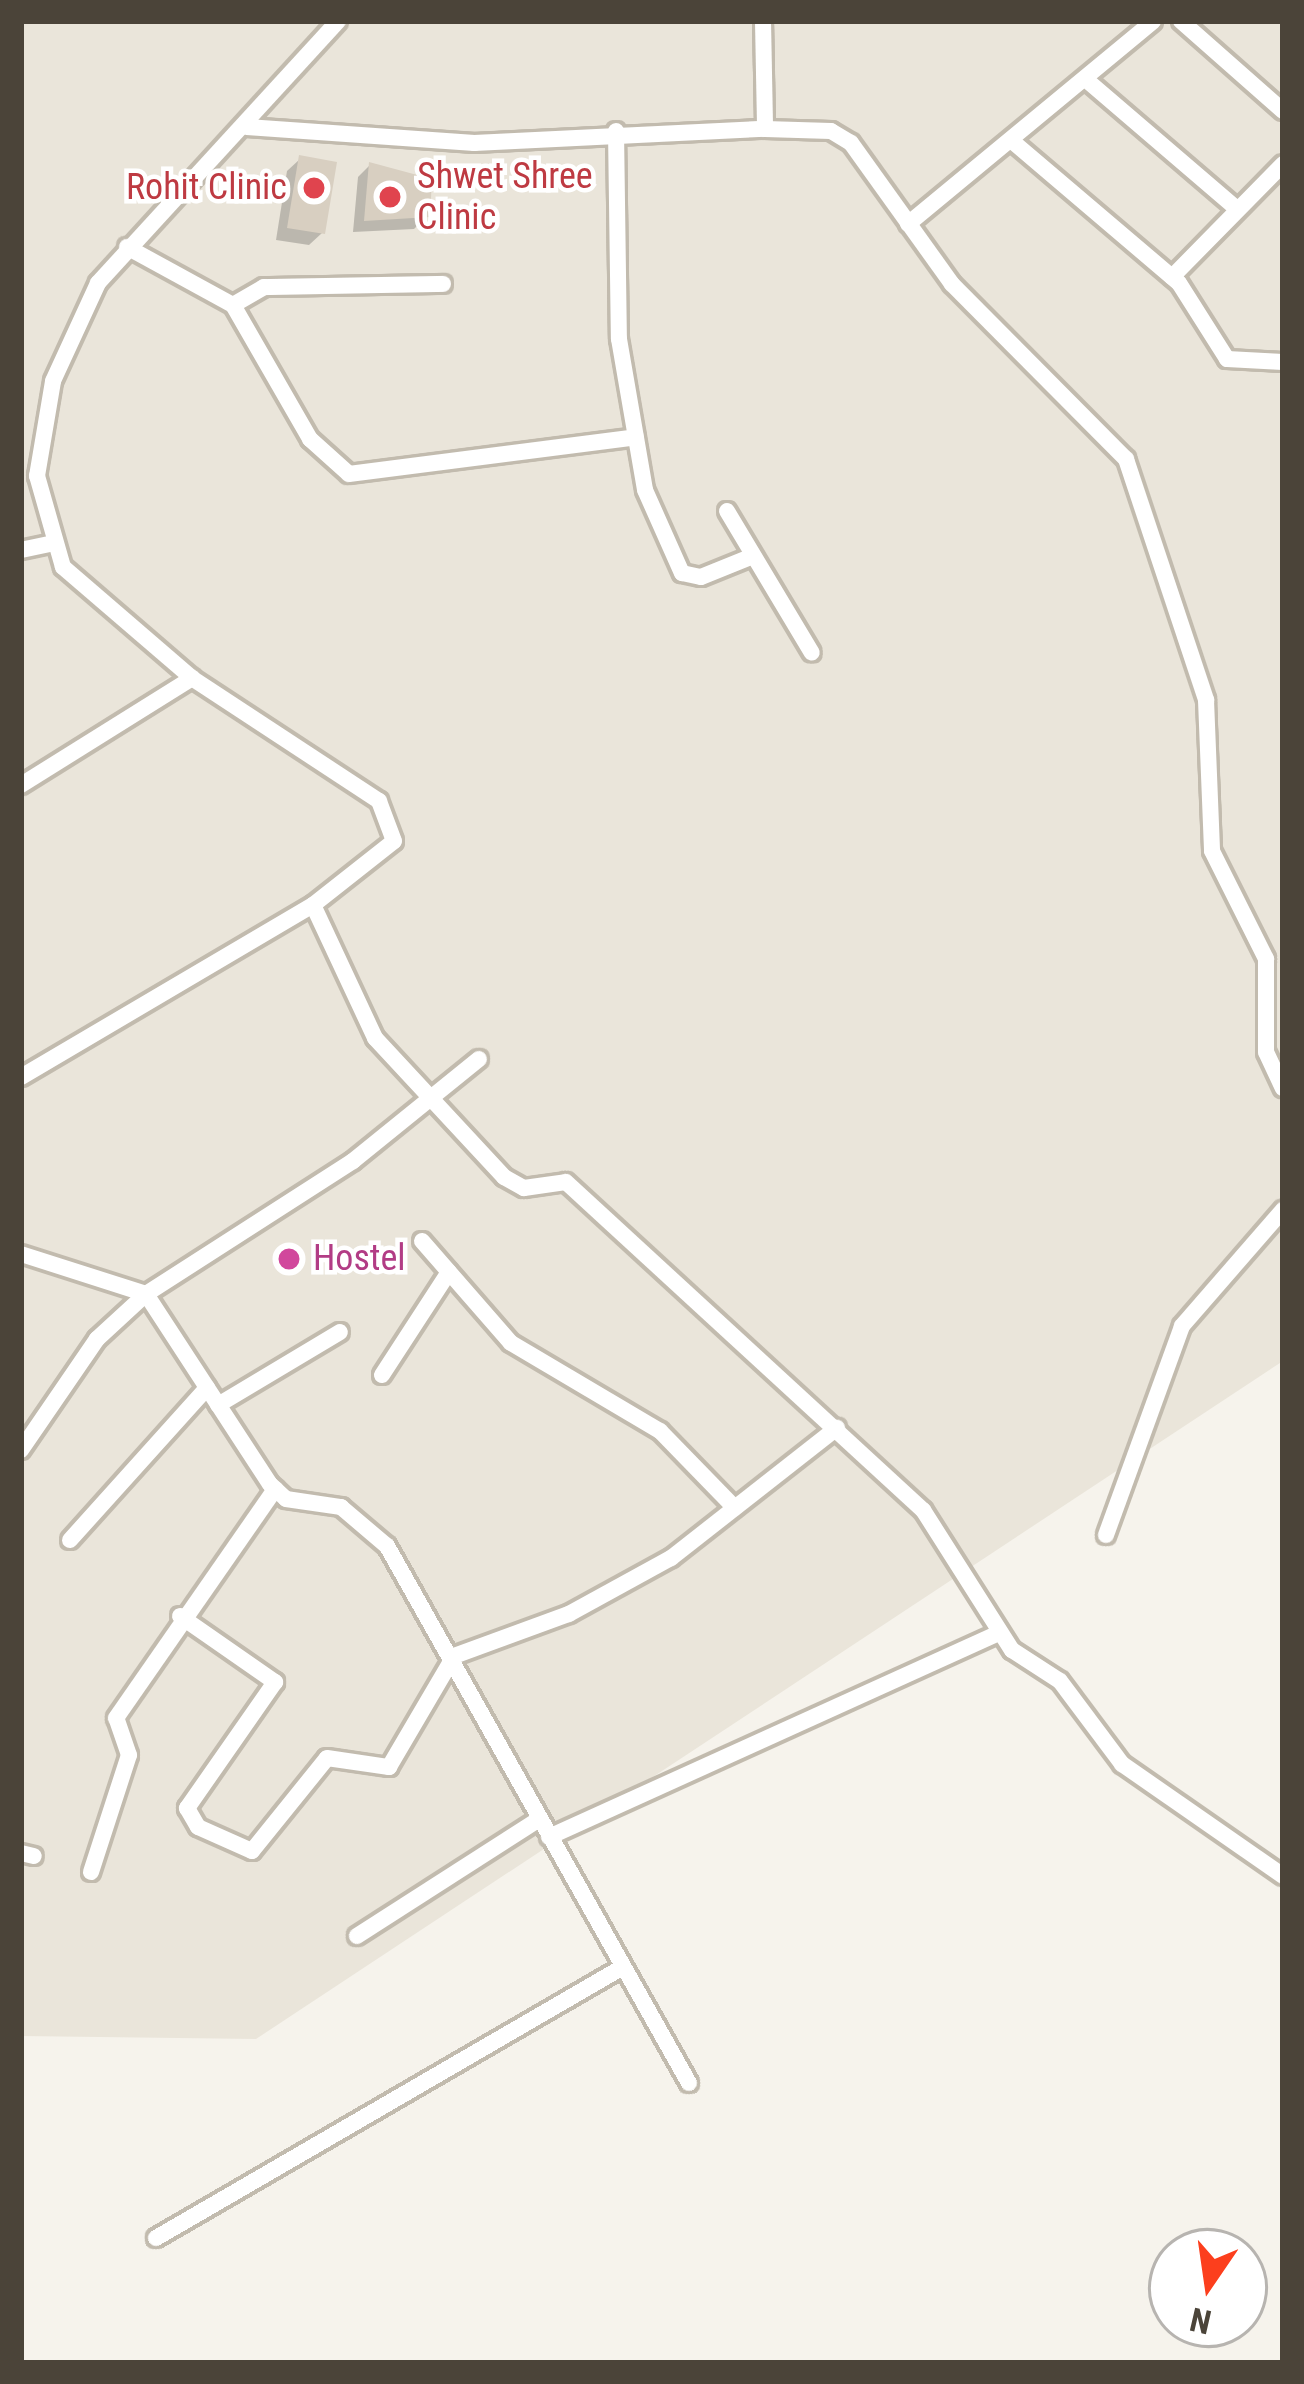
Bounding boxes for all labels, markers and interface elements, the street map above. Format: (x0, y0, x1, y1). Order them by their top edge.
place label: Shwet Shree Clinic (417, 154, 593, 239)
place label: Rohit Clinic (126, 166, 287, 210)
marker: Rohit Clinic (298, 172, 330, 204)
marker: Shwet Shree Clinic (374, 181, 406, 213)
place label: Hostel (313, 1237, 406, 1281)
marker: Hostel (276, 1246, 302, 1272)
north arrow (1148, 2228, 1268, 2348)
text: N (1186, 2299, 1215, 2342)

